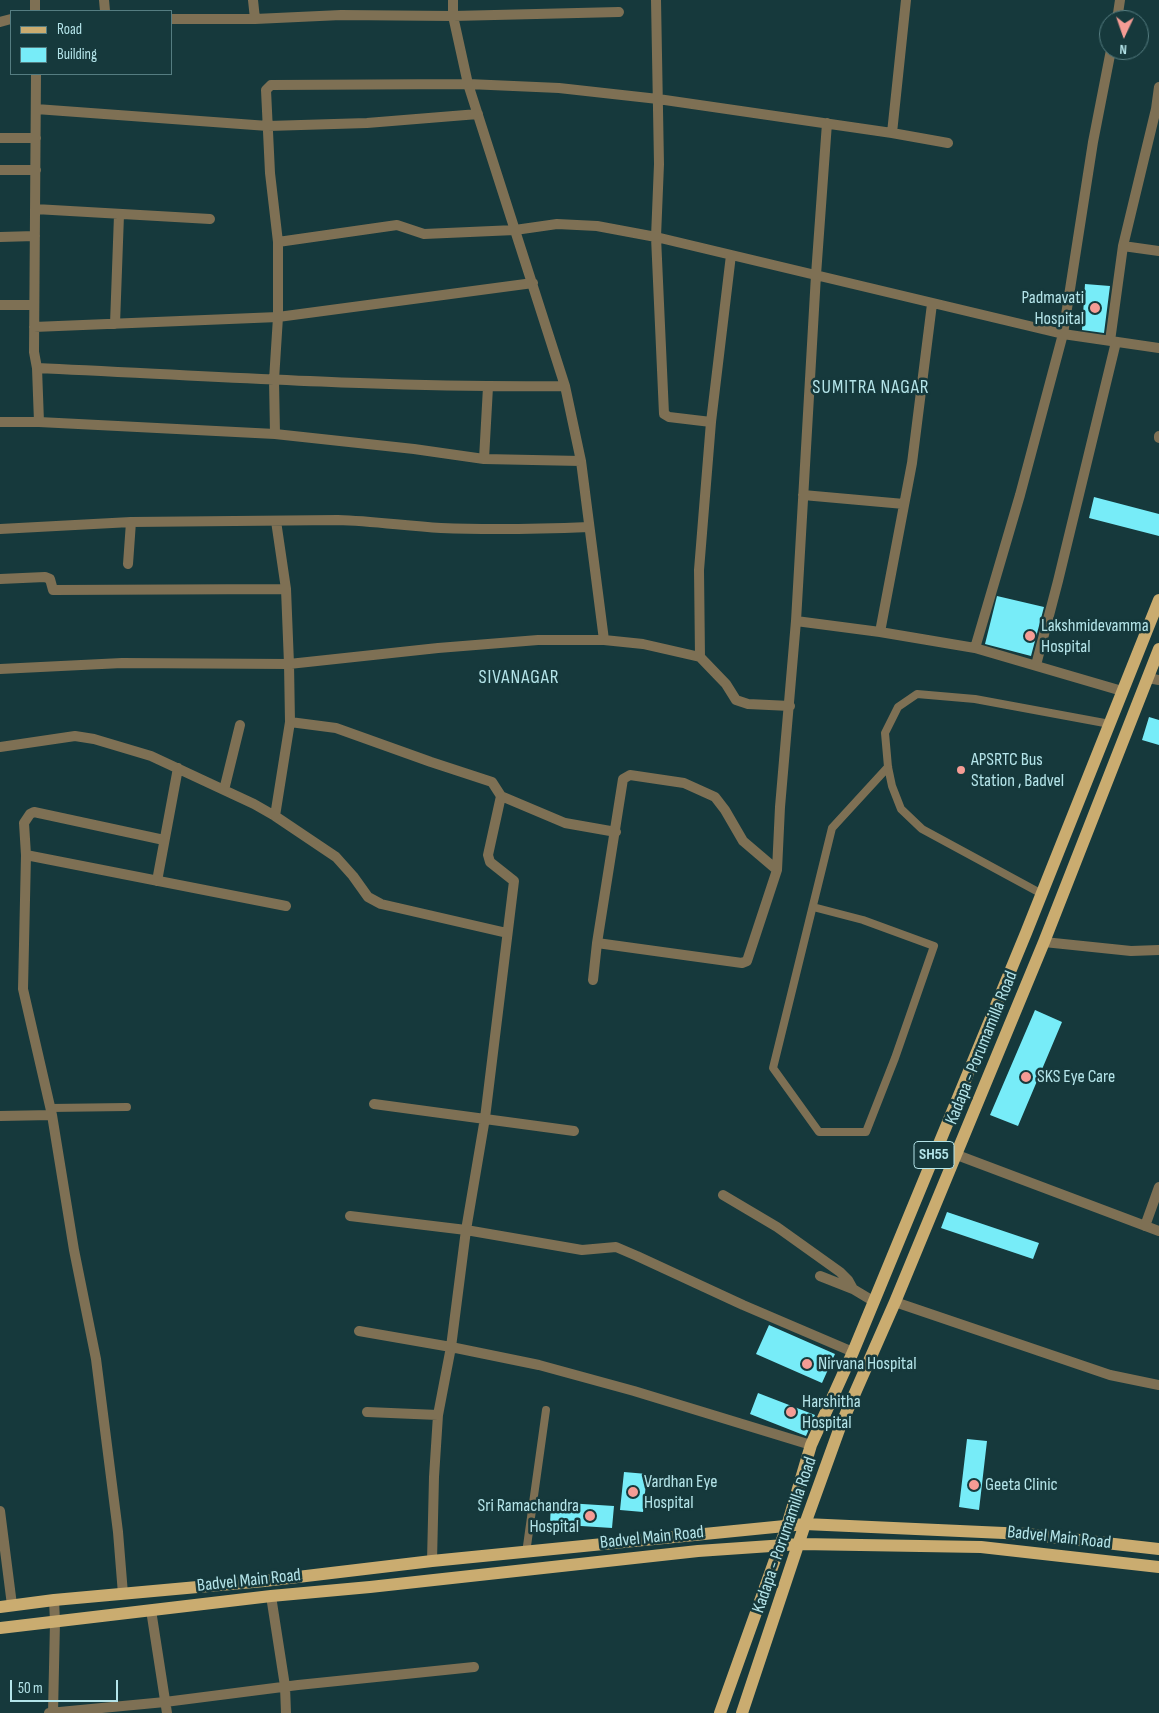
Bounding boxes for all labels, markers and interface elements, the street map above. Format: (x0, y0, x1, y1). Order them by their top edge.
legend (10, 10, 172, 75)
north arrow (1099, 10, 1149, 60)
text: Road (57, 20, 82, 39)
text: N (1119, 41, 1127, 58)
text: Building (57, 45, 97, 64)
place label: Padmavati Hospital (1021, 287, 1084, 330)
marker: Padmavati Hospital (1088, 301, 1102, 315)
district label: SUMITRA NAGAR (811, 377, 931, 399)
place label: Lakshmidevamma Hospital (1041, 615, 1149, 658)
marker: Lakshmidevamma Hospital (1023, 629, 1037, 643)
district label: SIVANAGAR (477, 667, 561, 689)
place label: APSRTC Bus Station , Badvel (971, 749, 1064, 792)
marker: APSRTC Bus Station , Badvel (955, 764, 967, 776)
street label: Kadapa - Porumamilla Road (941, 968, 1023, 1128)
place label: SKS Eye Care (1037, 1066, 1115, 1088)
marker: SKS Eye Care (1019, 1070, 1033, 1084)
road number: SH55 (914, 1142, 954, 1168)
place label: Nirvana Hospital (818, 1353, 917, 1375)
marker: Nirvana Hospital (800, 1357, 814, 1371)
place label: Harshitha Hospital (802, 1391, 861, 1434)
marker: Harshitha Hospital (784, 1405, 798, 1419)
street label: Kadapa - Porumamilla Road (748, 1454, 822, 1616)
place label: Vardhan Eye Hospital (644, 1471, 718, 1514)
place label: Geeta Clinic (985, 1474, 1058, 1496)
marker: Geeta Clinic (967, 1478, 981, 1492)
marker: Vardhan Eye Hospital (626, 1485, 640, 1499)
place label: Sri Ramachandra Hospital (478, 1495, 579, 1538)
marker: Sri Ramachandra Hospital (583, 1509, 597, 1523)
street label: Badvel Main Road (599, 1522, 705, 1554)
street label: Badvel Main Road (1006, 1522, 1112, 1554)
street label: Badvel Main Road (196, 1565, 302, 1597)
scale bar (12, 1670, 120, 1702)
text: 50 m (18, 1679, 43, 1698)

